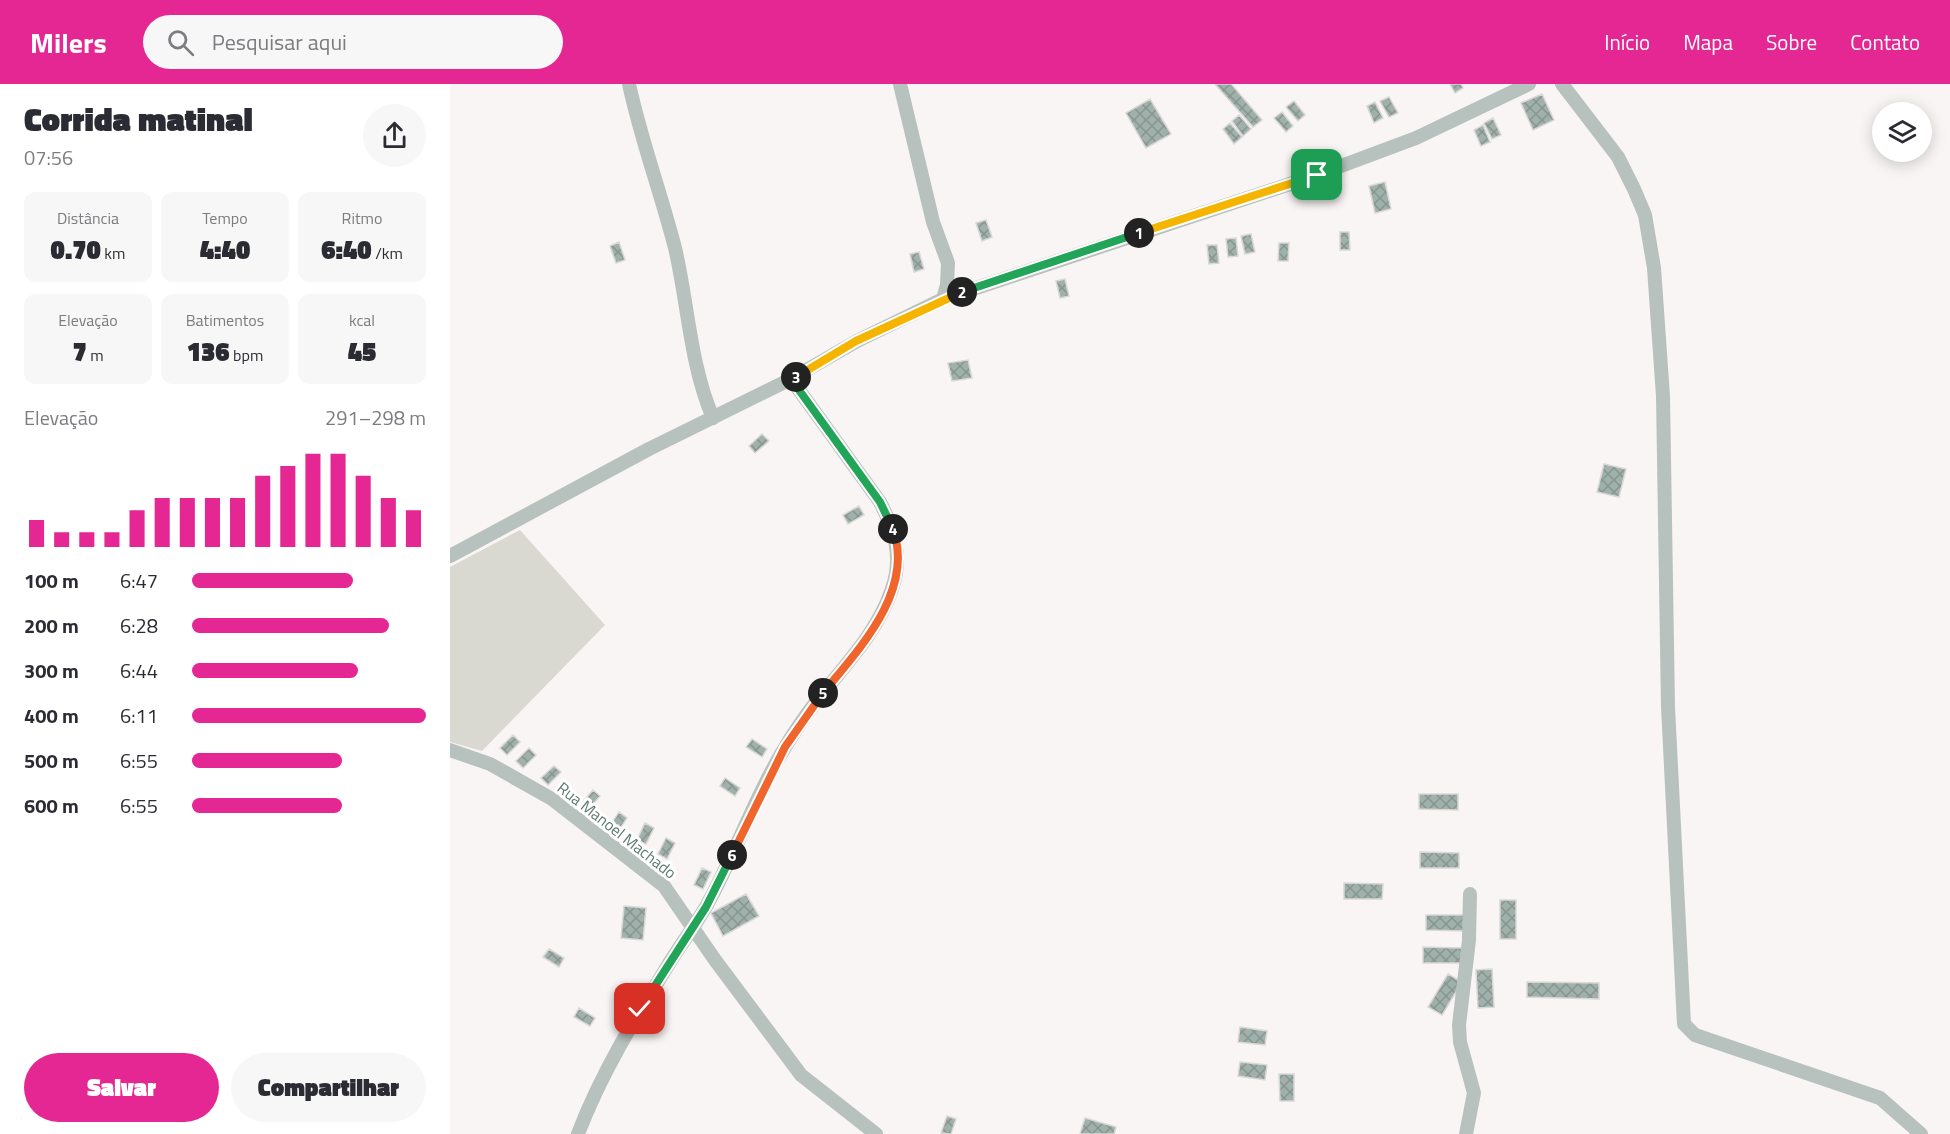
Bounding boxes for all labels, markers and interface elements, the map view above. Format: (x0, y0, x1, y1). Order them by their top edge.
search box (143, 15, 563, 69)
text: Milers (30, 21, 107, 64)
text: Pesquisar aqui (212, 25, 347, 59)
icon: search (164, 26, 197, 59)
text: Início (1604, 26, 1650, 58)
text: Mapa (1683, 26, 1733, 58)
text: Sobre (1766, 26, 1817, 58)
text: Contato (1850, 26, 1920, 58)
text: Corrida matinal (24, 94, 253, 144)
map controls (1872, 102, 1932, 162)
button: layers (1872, 102, 1932, 162)
button: share (363, 104, 426, 167)
text: 07:56 (24, 142, 73, 173)
pin (1291, 149, 1342, 200)
icon: arrive (1300, 158, 1333, 191)
text: Distância (57, 206, 119, 230)
text: Tempo (202, 206, 248, 230)
text: Ritmo (342, 206, 382, 230)
pin: 1 (1124, 218, 1154, 248)
text: 1 (1135, 221, 1143, 245)
text: 0.70 (51, 230, 101, 269)
text: 4:40 (200, 230, 250, 269)
text: 6:40 (321, 230, 372, 269)
text: km (101, 241, 125, 265)
text: /km (372, 241, 403, 265)
pin: 2 (947, 277, 977, 307)
text: 2 (958, 280, 966, 304)
text: Elevação (58, 308, 118, 332)
text: Batimentos (186, 308, 264, 332)
text: kcal (349, 308, 375, 332)
text: 7 (72, 332, 87, 371)
text: 136 (187, 332, 230, 371)
text: 45 (348, 332, 376, 371)
text: m (87, 343, 104, 367)
text: bpm (230, 343, 263, 367)
pin: 3 (781, 362, 811, 392)
text: 3 (792, 365, 800, 389)
text: Elevação (24, 402, 98, 433)
text: 291–298 m (325, 402, 426, 433)
pin: 4 (878, 514, 908, 544)
text: 4 (889, 517, 897, 541)
text: 100 m (24, 565, 79, 596)
text: 6:47 (120, 565, 158, 596)
text: 200 m (24, 610, 79, 641)
text: 6:28 (120, 610, 158, 641)
text: 300 m (24, 655, 79, 686)
text: 6:44 (120, 655, 158, 686)
pin: 5 (808, 678, 838, 708)
text: 5 (819, 681, 827, 705)
text: 400 m (24, 700, 79, 731)
text: 6:11 (120, 700, 158, 731)
text: 500 m (24, 745, 79, 776)
text: 6:55 (120, 745, 158, 776)
street label: Rua Manoel Machado (552, 776, 682, 884)
text: 600 m (24, 790, 79, 821)
text: 6:55 (120, 790, 158, 821)
pin: 6 (717, 840, 747, 870)
text: 6 (728, 843, 736, 867)
pin (614, 983, 665, 1034)
icon: check (623, 992, 656, 1025)
button: Salvar (24, 1053, 219, 1122)
button: Compartilhar (231, 1053, 426, 1122)

